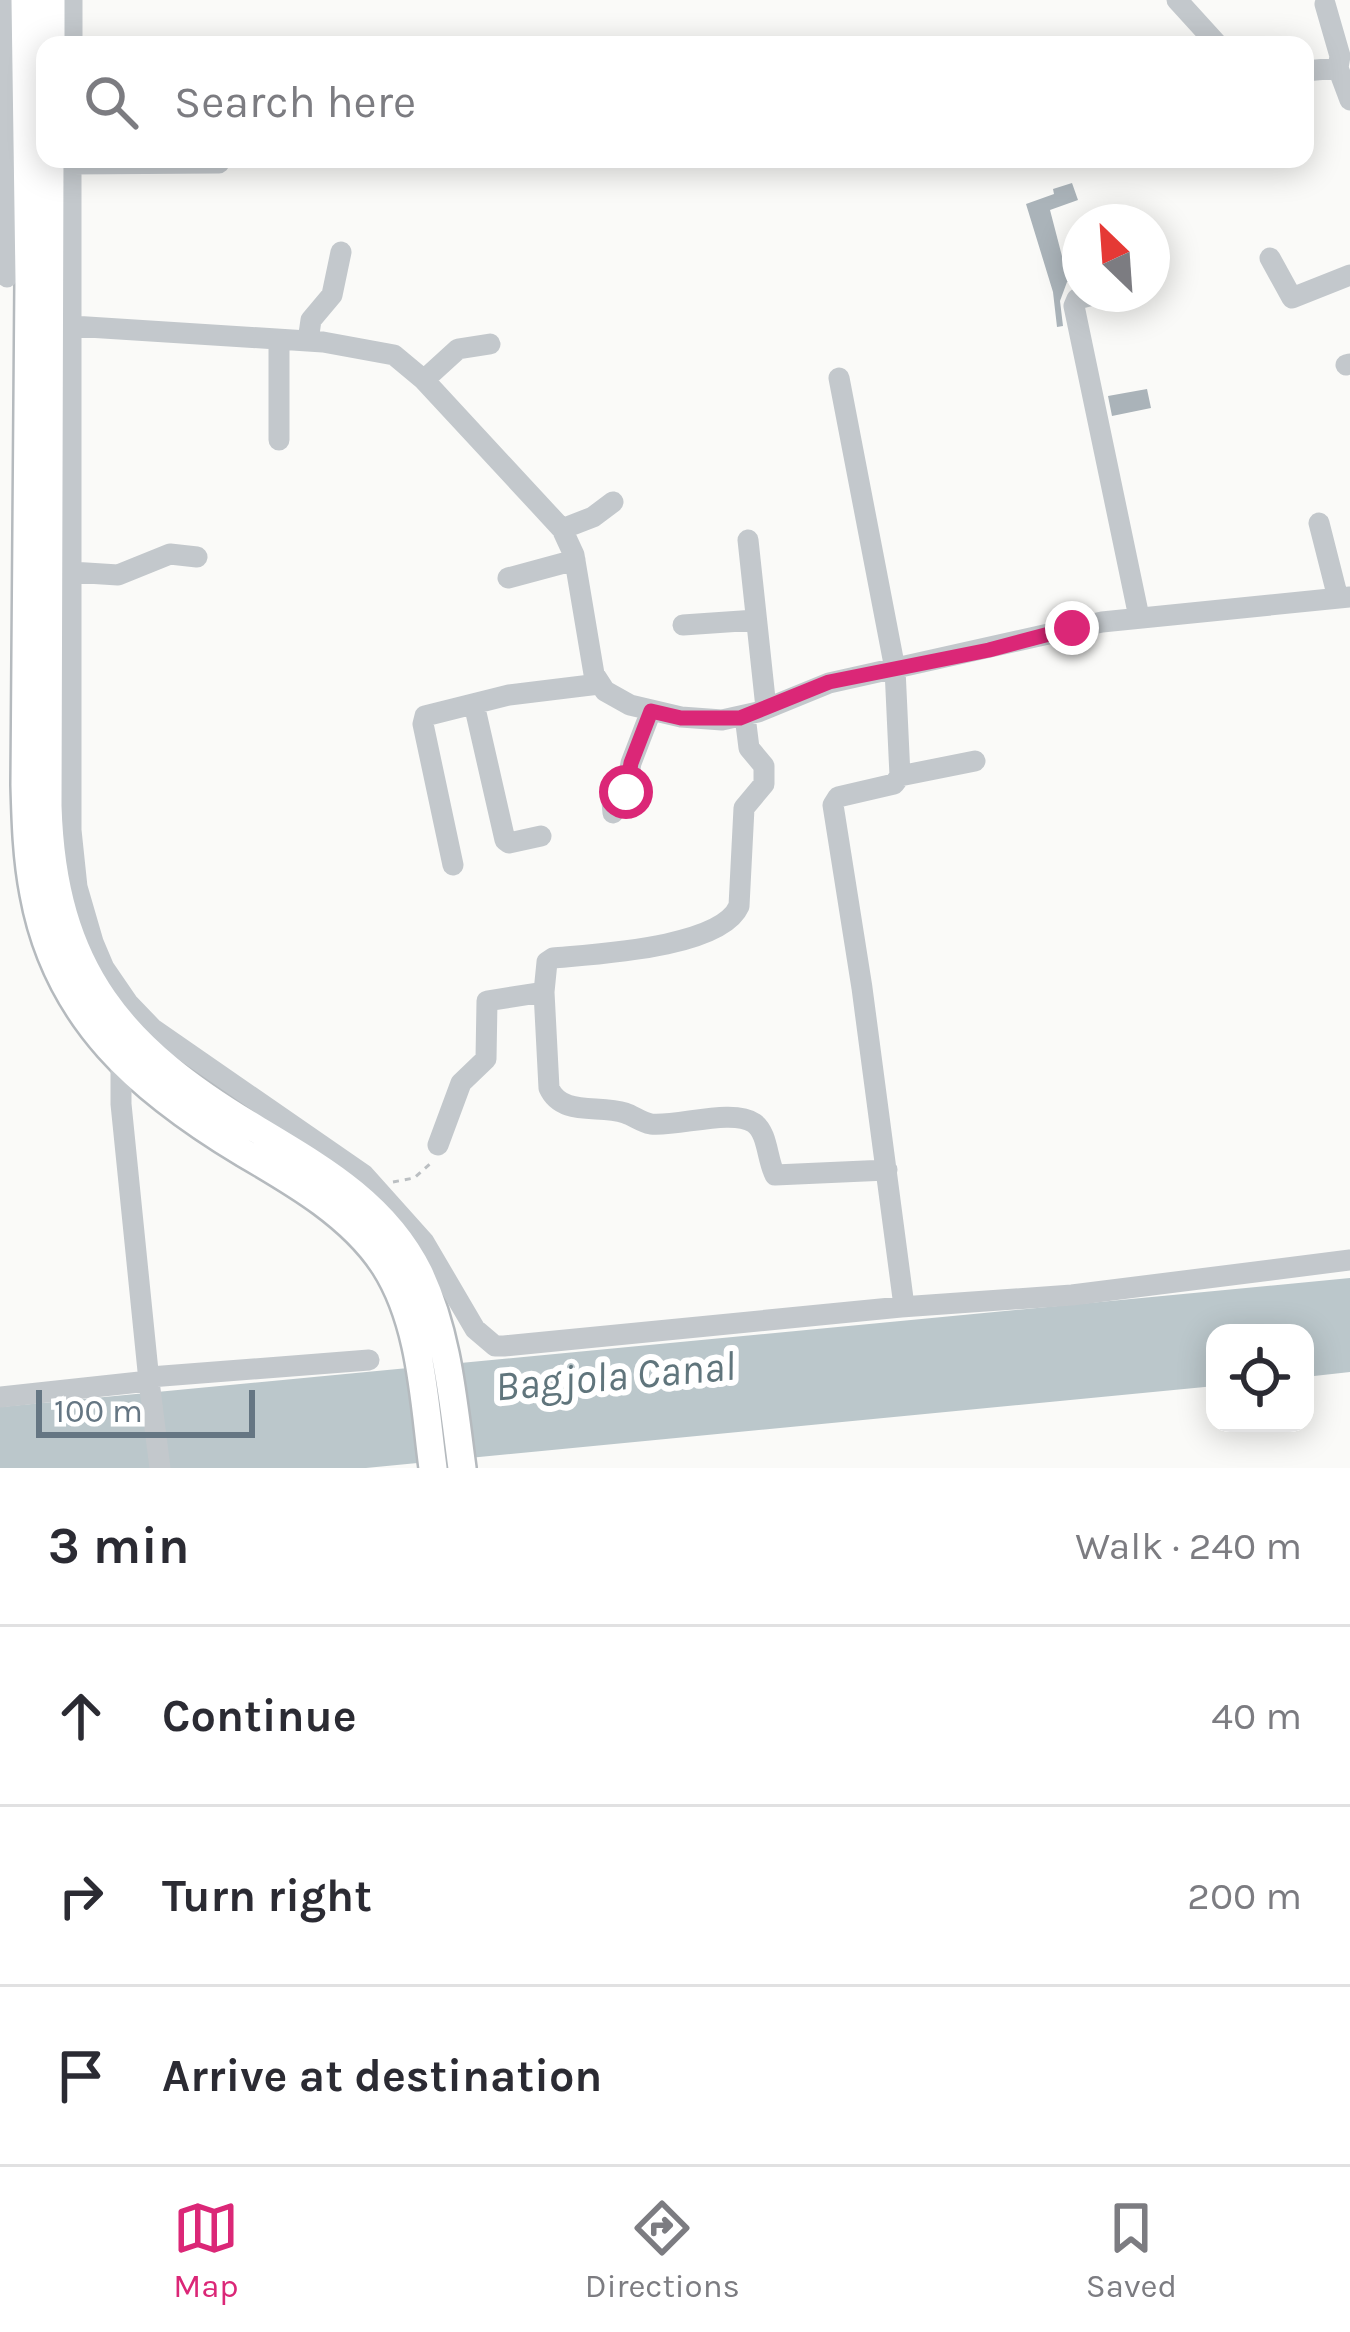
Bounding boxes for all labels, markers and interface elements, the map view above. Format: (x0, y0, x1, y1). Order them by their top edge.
search box (36, 36, 1314, 168)
icon: search (78, 69, 144, 135)
text: Search here (174, 76, 416, 128)
north arrow (1062, 204, 1170, 312)
route end (1045, 601, 1099, 655)
route start (599, 765, 653, 819)
map controls (1206, 1324, 1314, 1432)
button: locate (1206, 1324, 1314, 1432)
water label: Bagjola Canal (493, 1341, 737, 1411)
scale bar (36, 1384, 255, 1437)
text: 100 m (54, 1392, 143, 1430)
text: 3 min (48, 1516, 190, 1576)
text: Walk · 240 m (1075, 1523, 1302, 1569)
icon: ahead (48, 1683, 114, 1749)
text: Continue (162, 1690, 357, 1742)
text: 40 m (1211, 1693, 1302, 1739)
icon: right (48, 1863, 114, 1929)
text: Turn right (162, 1870, 372, 1922)
text: 200 m (1187, 1873, 1302, 1919)
icon: arrive (48, 2043, 114, 2109)
text: Arrive at destination (162, 2050, 602, 2102)
tab: Map (173, 2195, 239, 2305)
tab: Directions (585, 2195, 740, 2305)
tab: Saved (1086, 2195, 1177, 2305)

